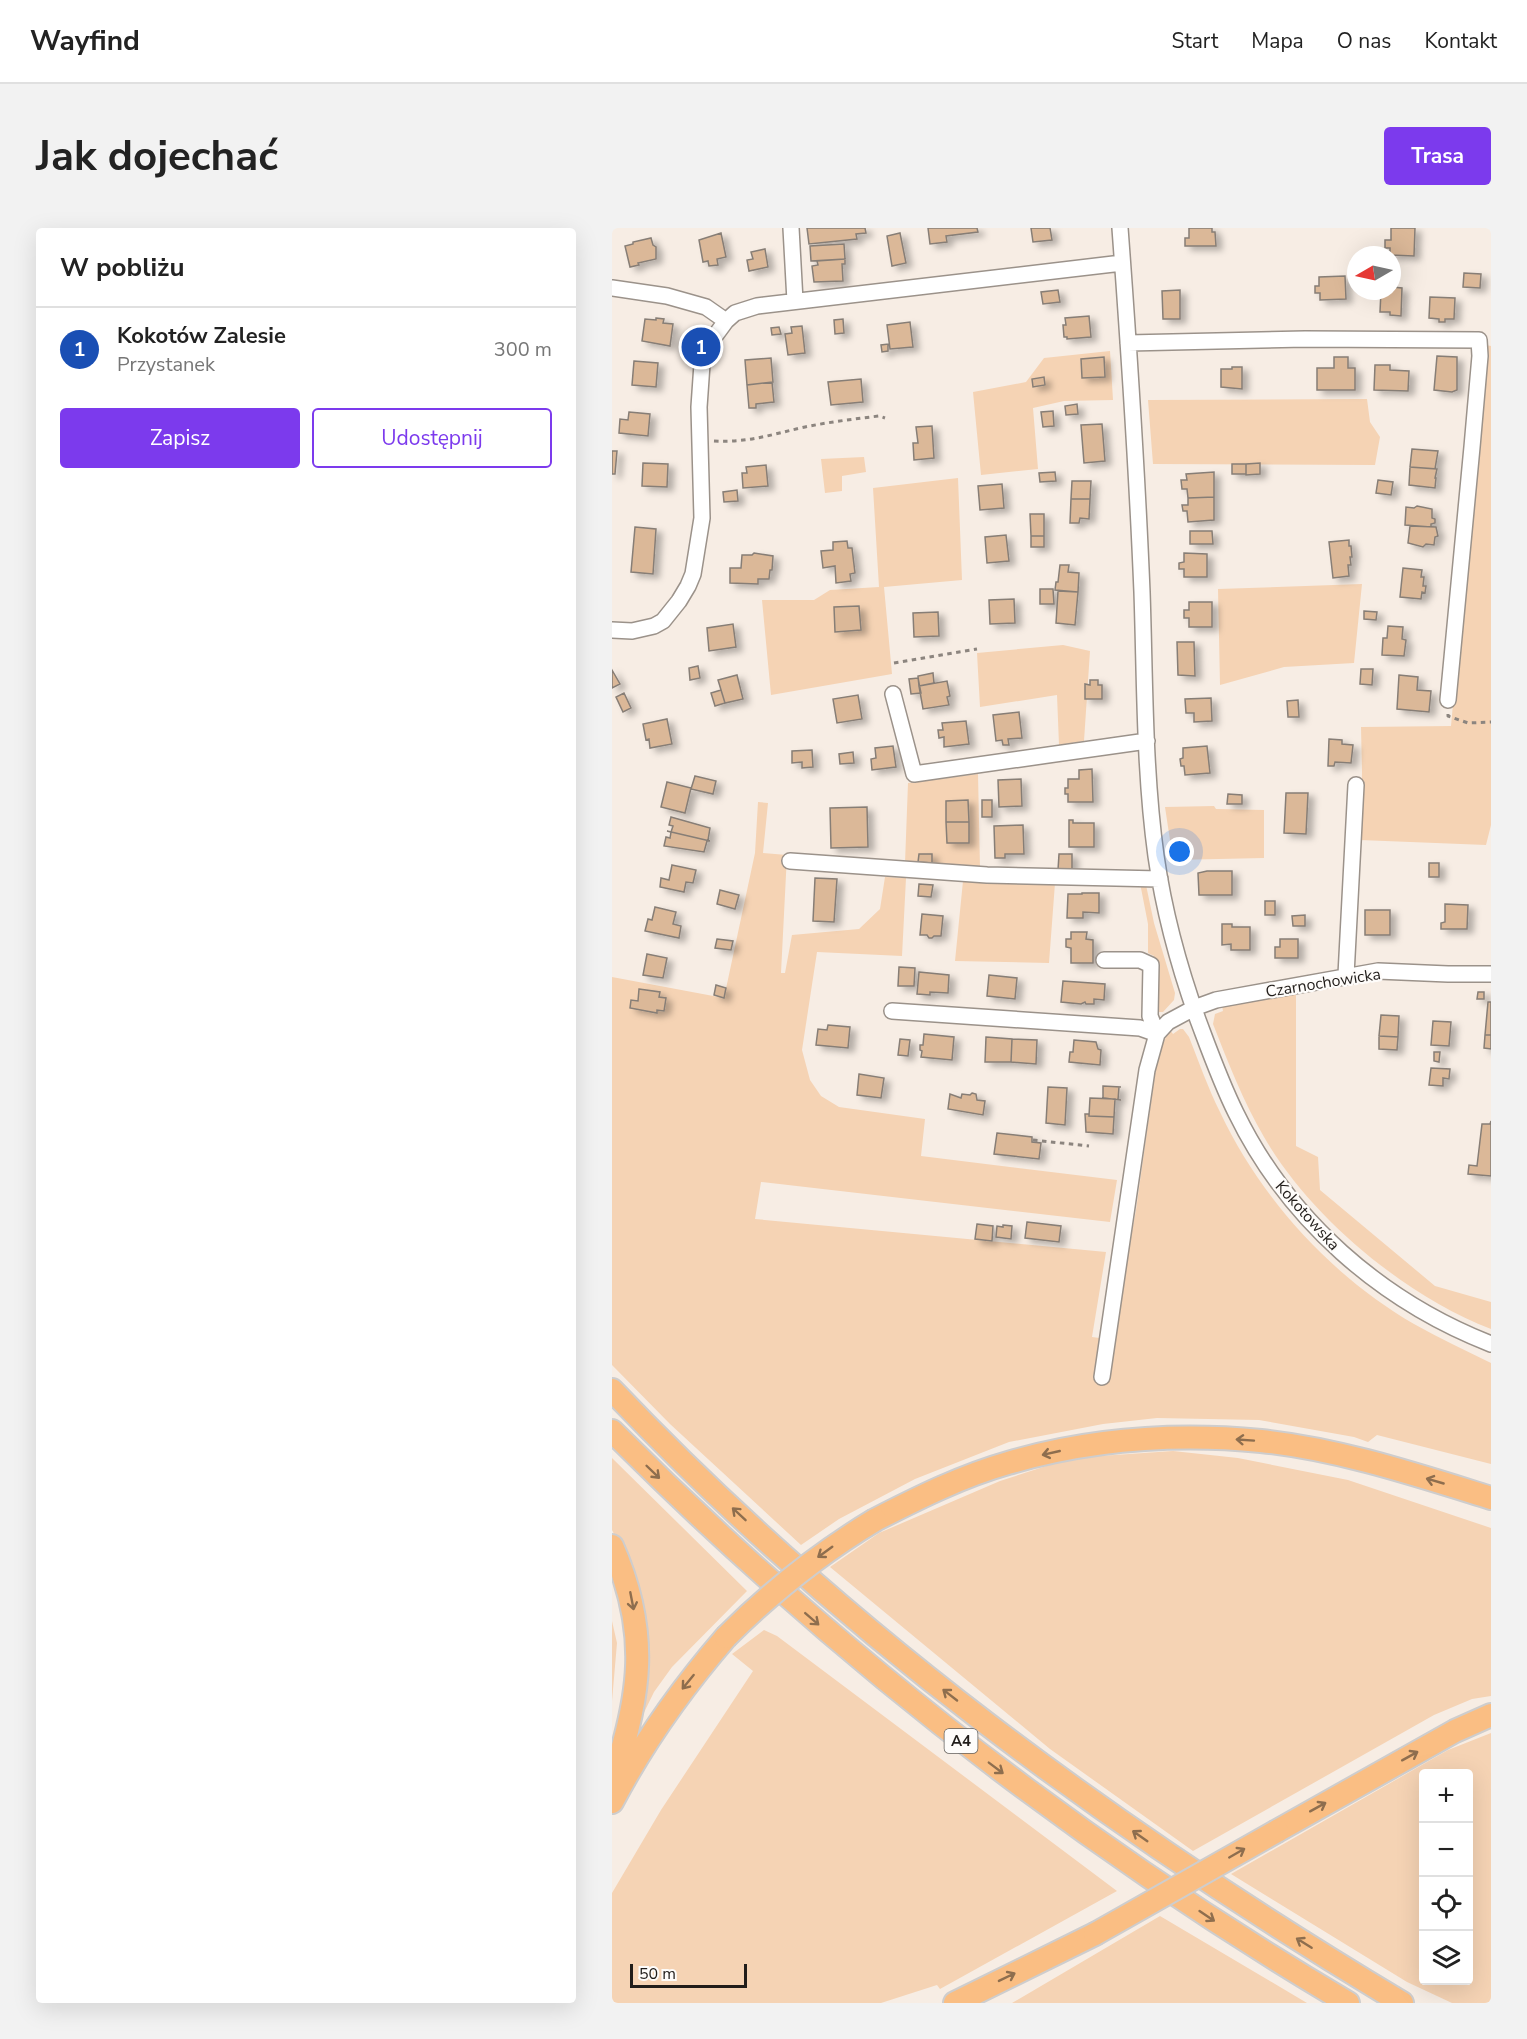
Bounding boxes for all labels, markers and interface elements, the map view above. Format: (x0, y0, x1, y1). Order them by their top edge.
text: Wayfind (30, 22, 140, 60)
text: Start (1172, 27, 1218, 55)
text: Mapa (1251, 27, 1304, 55)
text: O nas (1337, 27, 1391, 55)
text: Kontakt (1424, 27, 1497, 55)
button: Trasa (1384, 127, 1491, 185)
text: Jak dojechać (36, 128, 278, 185)
north arrow (1347, 246, 1401, 300)
text: W pobliżu (60, 250, 184, 285)
text: Kokotów Zalesie (117, 321, 286, 351)
pin: 1 (682, 324, 721, 370)
text: 1 (74, 336, 86, 363)
text: 300 m (494, 336, 552, 363)
text: Przystanek (117, 351, 215, 378)
button: Zapisz (60, 408, 300, 468)
button: Udostępnij (312, 408, 552, 468)
your location (1165, 837, 1194, 866)
street label: Czarnochowicka (1264, 963, 1382, 1003)
street label: Kokotowska (1270, 1176, 1345, 1255)
one-way arrow (1235, 1435, 1255, 1446)
one-way arrow (1042, 1448, 1061, 1459)
one-way arrow (646, 1465, 661, 1480)
one-way arrow (1426, 1475, 1445, 1487)
one-way arrow (732, 1507, 747, 1521)
one-way arrow (818, 1546, 834, 1558)
one-way arrow (626, 1592, 638, 1611)
one-way arrow (804, 1612, 819, 1626)
one-way arrow (682, 1673, 695, 1689)
one-way arrow (942, 1689, 958, 1702)
road number: A4 (944, 1729, 978, 1753)
one-way arrow (1402, 1749, 1419, 1761)
one-way arrow (987, 1762, 1003, 1775)
map controls (1419, 1769, 1473, 1985)
button: + (1419, 1769, 1473, 1823)
one-way arrow (1309, 1801, 1326, 1813)
button: − (1419, 1823, 1473, 1877)
one-way arrow (1133, 1830, 1149, 1842)
one-way arrow (1228, 1847, 1245, 1859)
button: locate (1419, 1877, 1473, 1931)
one-way arrow (1198, 1911, 1215, 1923)
button: layers (1419, 1931, 1473, 1985)
one-way arrow (1296, 1936, 1313, 1948)
scale bar (630, 1961, 747, 1988)
text: 50 m (639, 1963, 676, 1985)
one-way arrow (998, 1971, 1016, 1983)

